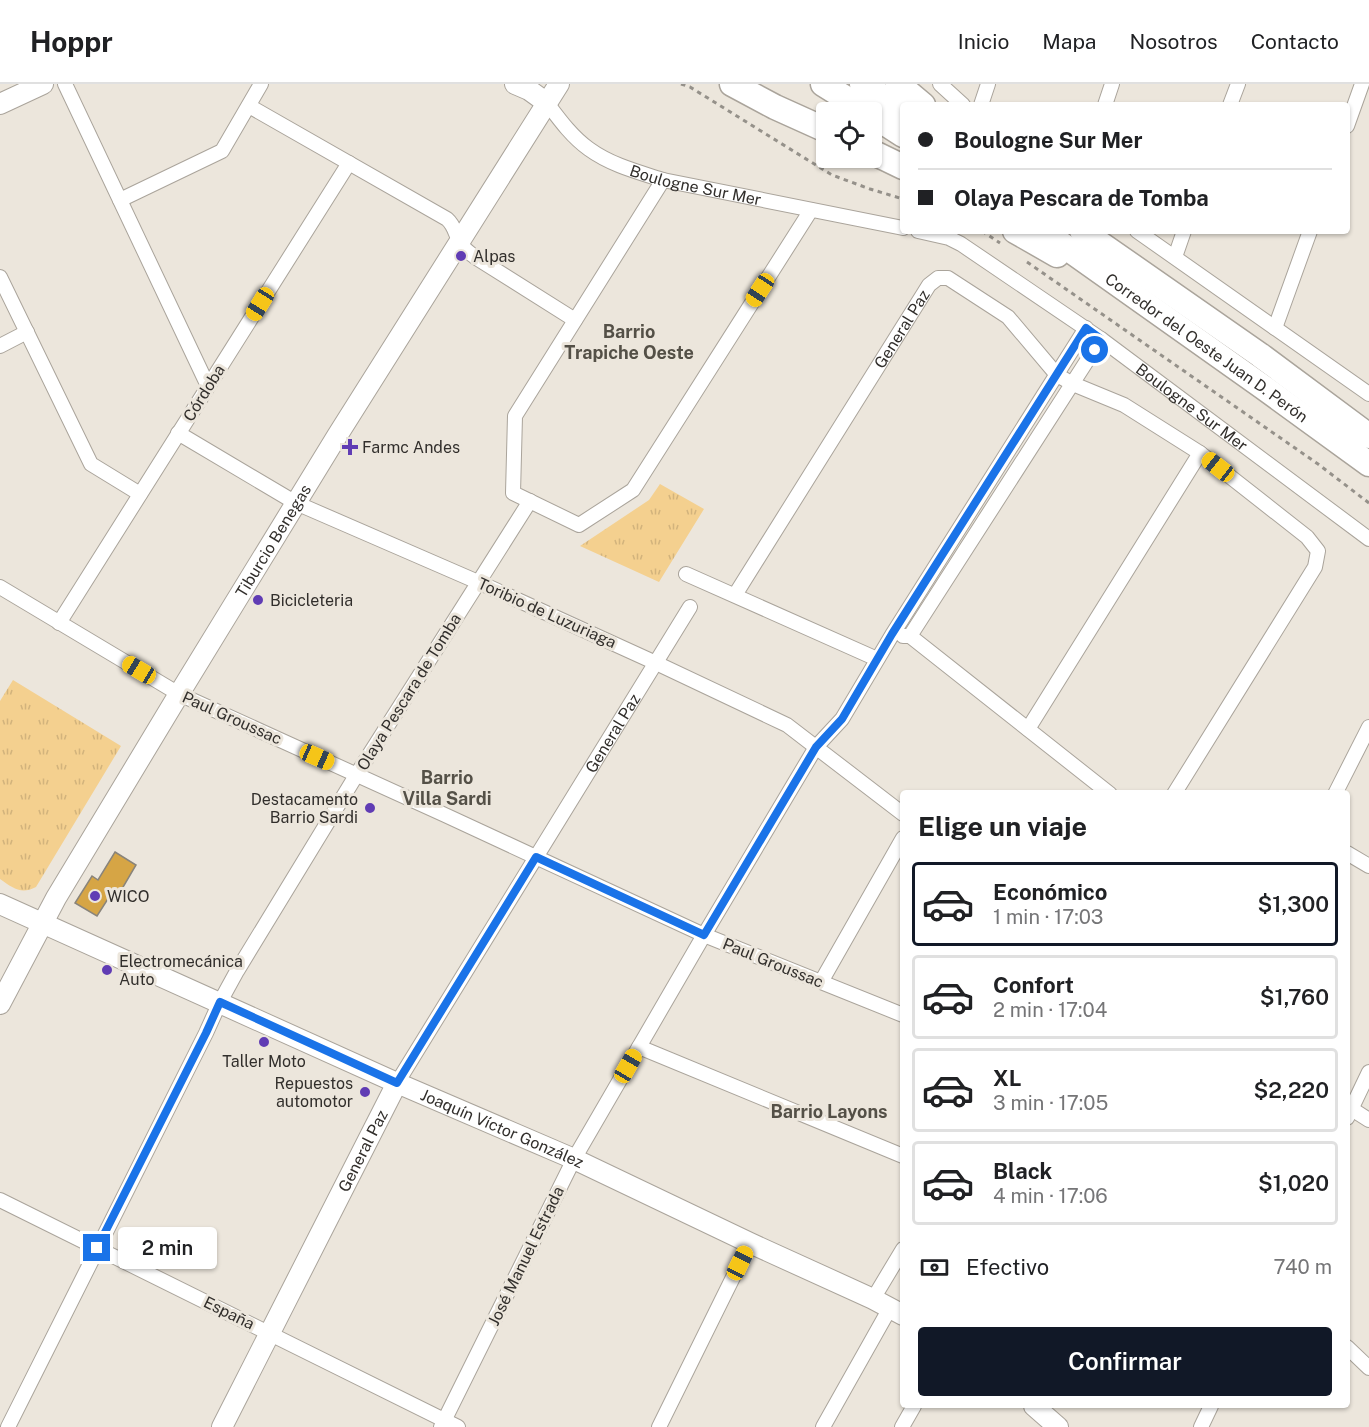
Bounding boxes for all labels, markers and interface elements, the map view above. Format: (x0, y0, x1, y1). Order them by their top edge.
text: Hoppr (30, 25, 113, 58)
text: Inicio (958, 29, 1009, 54)
text: Mapa (1042, 29, 1096, 54)
text: Nosotros (1129, 29, 1218, 54)
text: Contacto (1251, 29, 1339, 54)
map controls (816, 102, 882, 168)
button: locate (816, 102, 882, 168)
text: Boulogne Sur Mer (954, 127, 1143, 153)
street label: Boulogne Sur Mer (627, 161, 763, 209)
text: Olaya Pescara de Tomba (954, 185, 1209, 211)
place label: Alpas (473, 247, 515, 266)
marker: Alpas (454, 249, 468, 263)
street label: Corredor del Oeste Juan D. Perón (1102, 269, 1312, 426)
car (743, 270, 777, 310)
car (243, 284, 277, 324)
street label: General Paz (870, 286, 933, 372)
district label: Barrio Trapiche Oeste (564, 321, 694, 363)
route start (1081, 336, 1108, 363)
street label: Boulogne Sur Mer (1132, 359, 1252, 455)
street label: Córdoba (179, 361, 229, 425)
place label: Farmc Andes (362, 438, 460, 457)
marker: Farmc Andes (343, 440, 357, 454)
car (1198, 449, 1238, 485)
street label: Tiburcio Benegas (231, 481, 315, 600)
street label: Toribio de Luzuriaga (475, 574, 619, 652)
place label: Bicicleteria (270, 591, 353, 610)
marker: Bicicleteria (251, 593, 265, 607)
street label: Olaya Pescara de Tomba (353, 610, 465, 774)
car (119, 653, 159, 687)
street label: Paul Groussac (179, 688, 285, 748)
street label: General Paz (581, 690, 644, 776)
car (297, 741, 337, 773)
district label: Barrio Villa Sardi (402, 767, 492, 809)
place label: Destacamento Barrio Sardi (251, 790, 358, 827)
marker: Destacamento Barrio Sardi (363, 801, 377, 815)
text: Elige un viaje (918, 810, 1087, 842)
icon: car (921, 877, 975, 931)
text: Económico (993, 879, 1108, 905)
place label: WICO (107, 887, 150, 906)
marker: WICO (88, 889, 102, 903)
text: $1,300 (1258, 891, 1329, 917)
text: 1 min · 17:03 (993, 905, 1103, 929)
street label: Paul Groussac (720, 934, 826, 992)
place label: Electromecánica Auto (119, 952, 243, 989)
marker: Electromecánica Auto (100, 963, 114, 977)
icon: car (921, 970, 975, 1024)
text: Confort (993, 972, 1074, 998)
text: $1,760 (1260, 984, 1329, 1010)
text: 2 min · 17:04 (993, 998, 1107, 1022)
marker: Taller Moto (257, 1035, 271, 1049)
car (611, 1046, 645, 1086)
place label: Taller Moto (222, 1052, 306, 1071)
icon: car (921, 1063, 975, 1117)
text: XL (993, 1065, 1021, 1091)
place label: Repuestos automotor (275, 1074, 353, 1111)
text: $2,220 (1253, 1077, 1329, 1103)
marker: Repuestos automotor (358, 1085, 372, 1099)
street label: Joaquín Víctor González (418, 1085, 587, 1172)
text: 3 min · 17:05 (993, 1091, 1108, 1115)
district label: Barrio Layons (771, 1101, 887, 1122)
street label: General Paz (334, 1106, 391, 1195)
icon: car (921, 1156, 975, 1210)
text: Black (993, 1158, 1052, 1184)
text: $1,020 (1258, 1170, 1329, 1196)
street label: José Manuel Estrada (484, 1183, 568, 1329)
text: 4 min · 17:06 (993, 1184, 1108, 1208)
callout: 2 min (118, 1227, 217, 1269)
route end (83, 1234, 110, 1261)
text: 2 min (142, 1236, 193, 1260)
car (724, 1243, 756, 1283)
icon: cash (918, 1251, 951, 1284)
text: Efectivo (966, 1254, 1049, 1280)
text: 740 m (1274, 1255, 1332, 1279)
street label: España (200, 1293, 258, 1333)
button: Confirmar (918, 1327, 1332, 1396)

